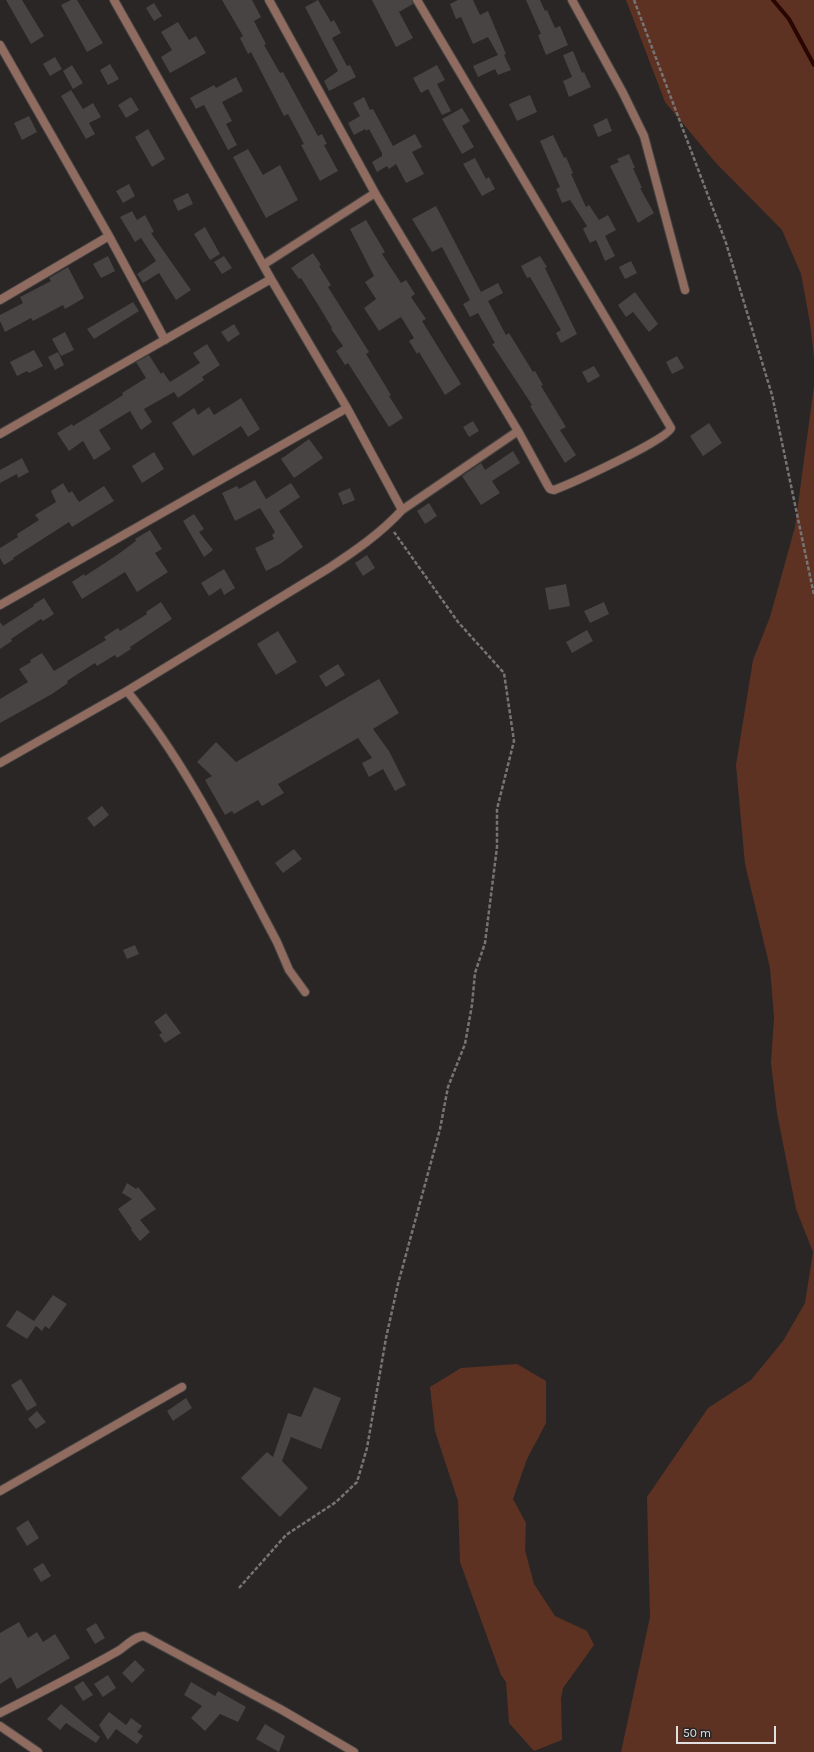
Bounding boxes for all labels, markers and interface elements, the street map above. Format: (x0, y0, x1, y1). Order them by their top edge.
scale bar (678, 1718, 778, 1744)
text: 50 m (683, 1726, 711, 1740)

